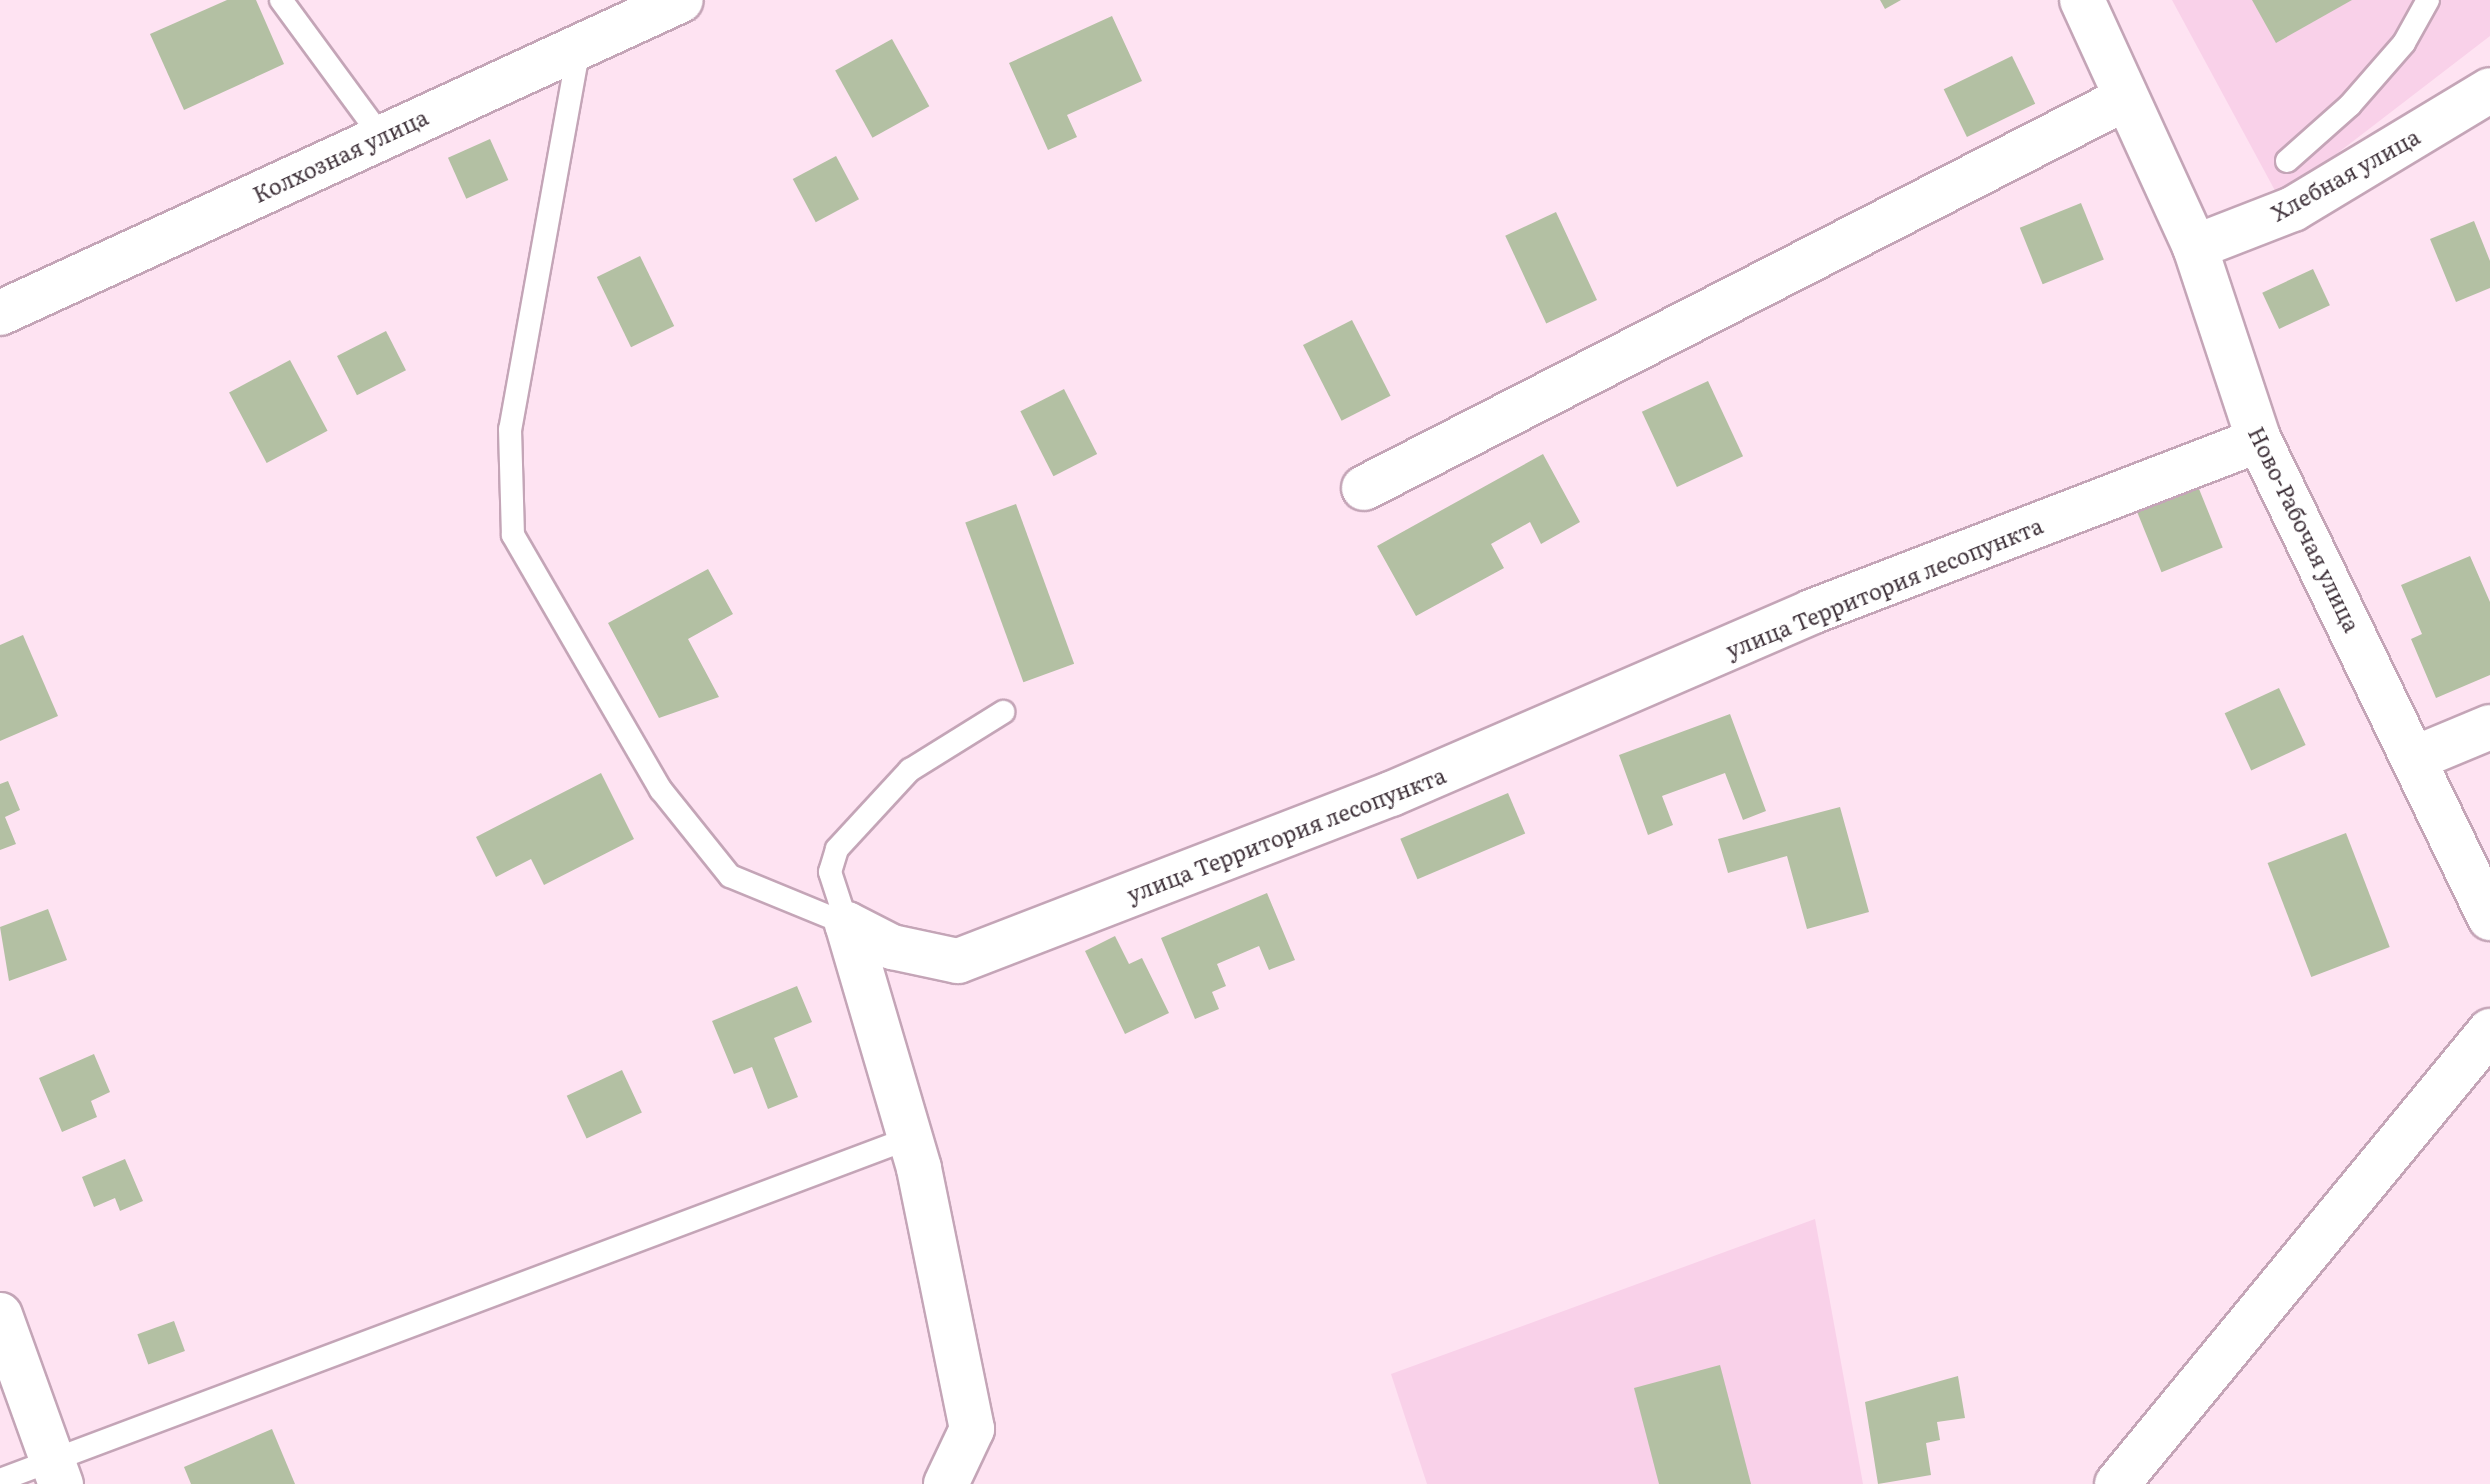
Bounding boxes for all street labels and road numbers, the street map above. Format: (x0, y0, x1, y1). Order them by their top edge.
street label: Колхозная улица (248, 103, 432, 207)
street label: Хлебная улица (2266, 122, 2424, 226)
street label: Ново-Рабочая улица (2244, 422, 2366, 636)
street label: улица Территория лесопункта (1722, 511, 2046, 663)
street label: улица Территория лесопункта (1123, 761, 1449, 907)

